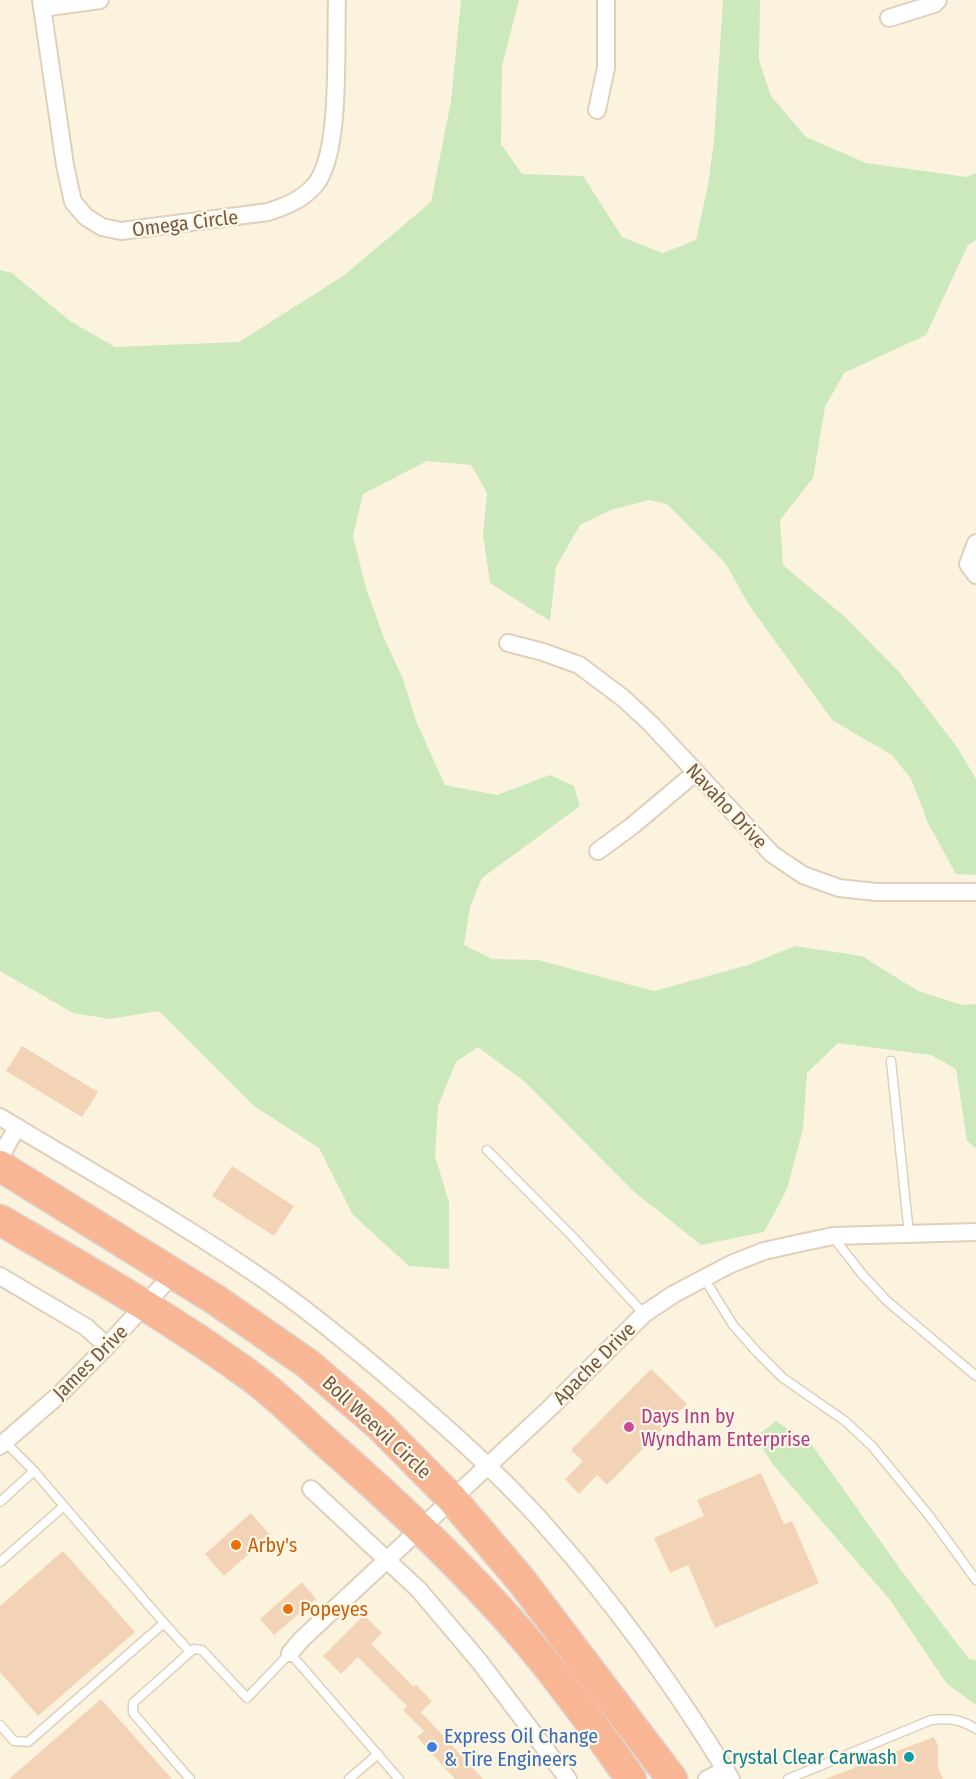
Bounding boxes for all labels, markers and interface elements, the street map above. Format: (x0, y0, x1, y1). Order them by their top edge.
street label: Omega Circle (131, 205, 239, 241)
street label: Navaho Drive (681, 758, 773, 854)
street label: Apache Drive (548, 1317, 640, 1409)
street label: James Drive (48, 1320, 132, 1404)
street label: Boll Weevil Circle (317, 1370, 437, 1484)
place label: Days Inn by Wyndham Enterprise (641, 1404, 810, 1451)
marker: Days Inn by Wyndham Enterprise (622, 1420, 636, 1434)
place label: Arby's (248, 1533, 297, 1557)
marker: Arby's (229, 1538, 243, 1552)
place label: Popeyes (300, 1597, 368, 1621)
marker: Popeyes (281, 1602, 295, 1616)
place label: Express Oil Change & Tire Engineers (444, 1724, 598, 1771)
marker: Express Oil Change & Tire Engineers (425, 1740, 439, 1754)
place label: Crystal Clear Carwash (722, 1745, 897, 1769)
marker: Crystal Clear Carwash (902, 1750, 916, 1764)

